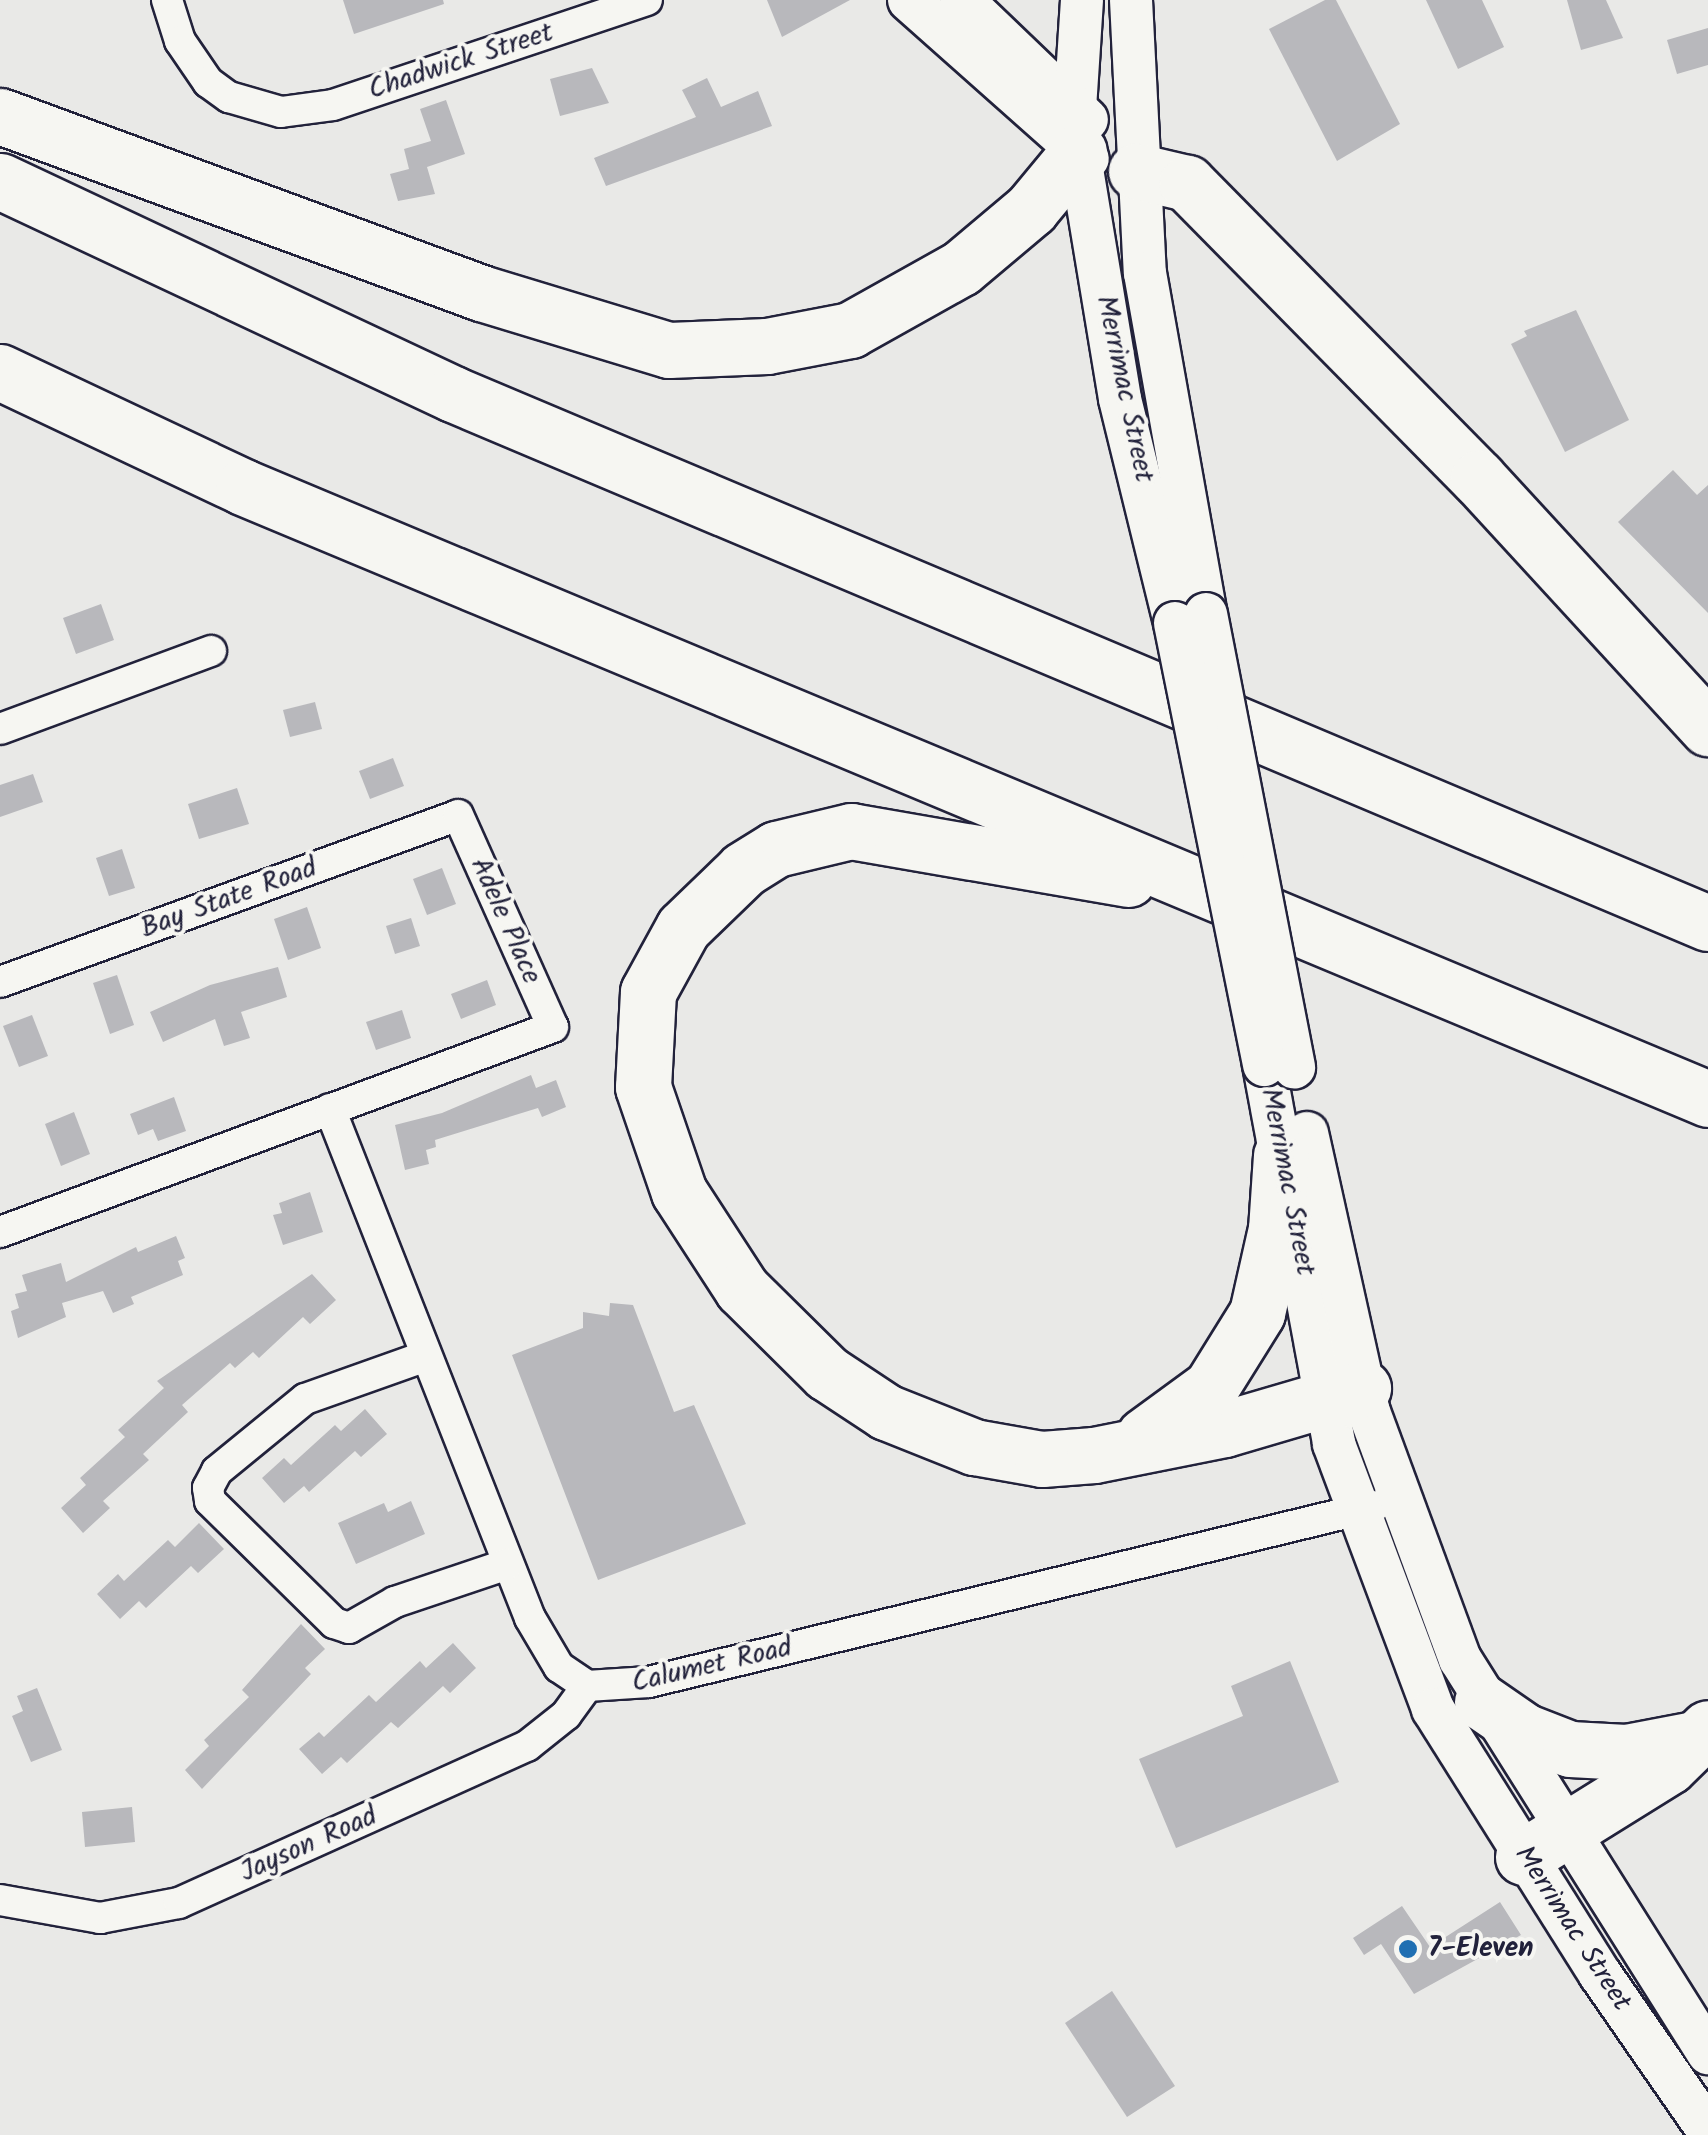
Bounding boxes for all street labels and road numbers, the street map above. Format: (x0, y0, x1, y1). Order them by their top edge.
street label: Chadwick Street (364, 16, 558, 108)
street label: Merrimac Street (1088, 293, 1160, 485)
street label: Bay State Road (136, 852, 322, 946)
street label: Adele Place (462, 853, 548, 989)
street label: Merrimac Street (1252, 1086, 1322, 1278)
street label: Calumet Road (629, 1631, 795, 1701)
street label: Jayson Road (235, 1800, 383, 1890)
street label: Merrimac Street (1506, 1840, 1638, 2018)

